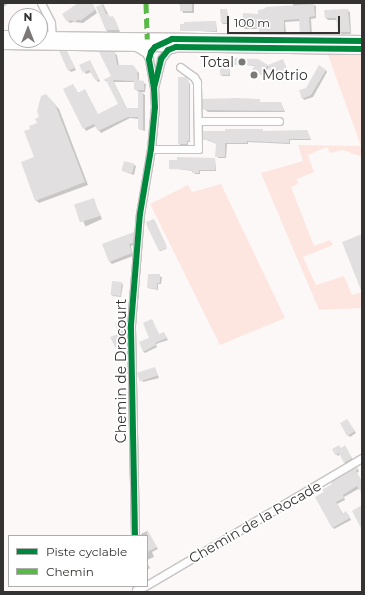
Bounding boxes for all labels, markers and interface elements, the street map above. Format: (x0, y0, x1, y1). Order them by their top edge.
north arrow (8, 8, 48, 48)
scale bar (229, 8, 342, 34)
text: N (24, 10, 32, 24)
text: 100 m (234, 15, 270, 30)
place label: Total (201, 54, 234, 70)
marker: Total (237, 57, 247, 67)
place label: Motrio (262, 67, 308, 83)
marker: Motrio (249, 70, 259, 80)
street label: Chemin de Drocourt (113, 299, 129, 443)
street label: Chemin de la Rocade (186, 477, 324, 567)
legend (8, 535, 148, 587)
text: Piste cyclable (46, 544, 127, 559)
text: Chemin (46, 564, 94, 579)

